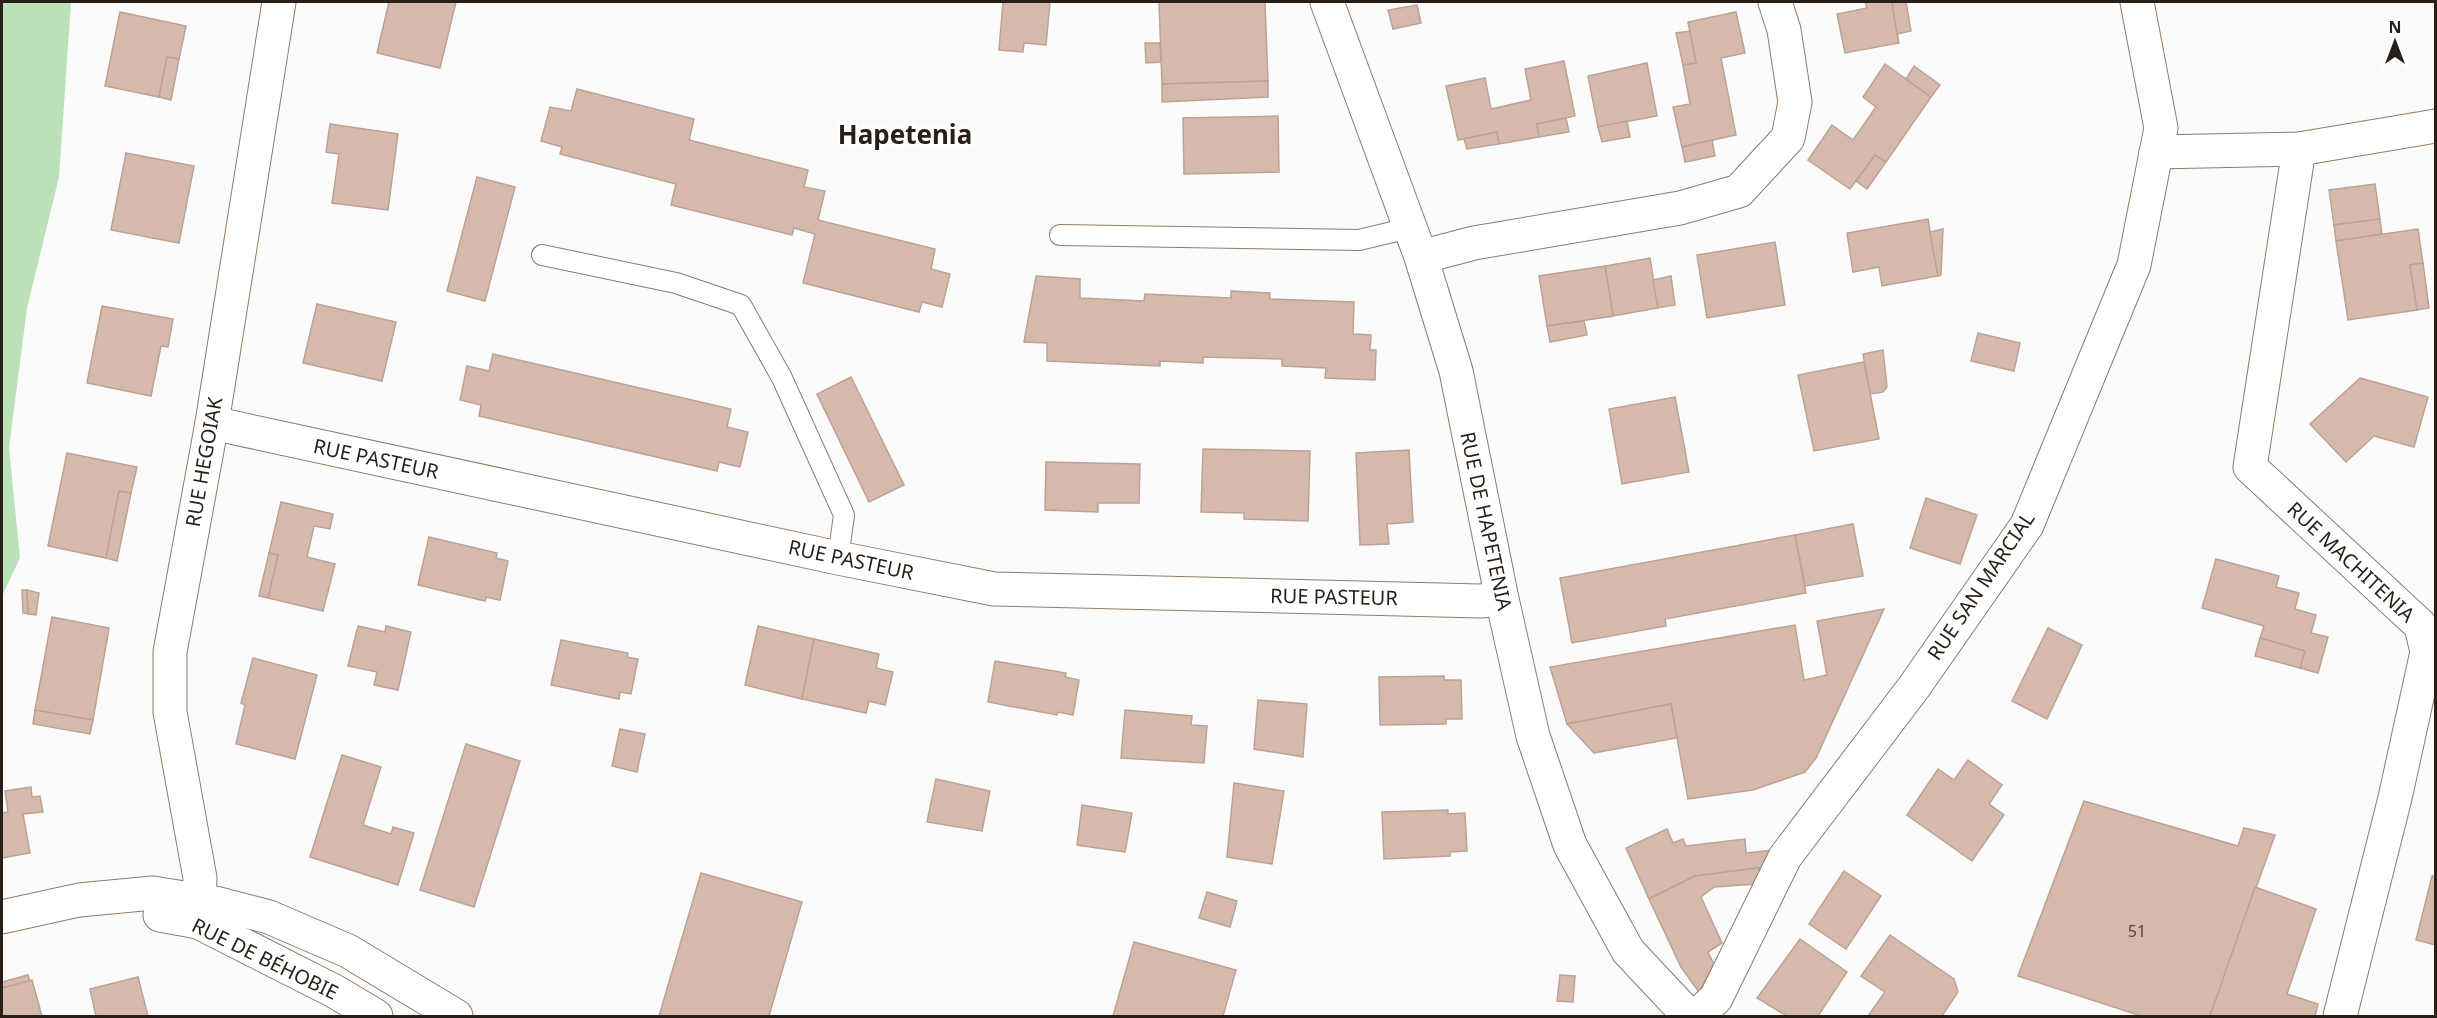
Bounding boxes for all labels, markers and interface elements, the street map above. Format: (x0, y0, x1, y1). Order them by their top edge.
north arrow (2365, 12, 2425, 72)
text: N (2388, 16, 2402, 38)
district label: Hapetenia (838, 116, 972, 152)
street label: RUE HEGOIAK (179, 394, 228, 529)
street label: RUE DE HAPETENIA (1454, 429, 1519, 613)
street label: RUE PASTEUR (311, 432, 442, 485)
street label: RUE MACHITENIA (2282, 495, 2421, 628)
street label: RUE SAN MARCIAL (1921, 506, 2040, 665)
street label: RUE PASTEUR (786, 533, 917, 586)
street label: RUE PASTEUR (1270, 582, 1399, 611)
street label: RUE DE BÉHOBIE (188, 911, 343, 1006)
house number: 51 (2128, 920, 2146, 942)

